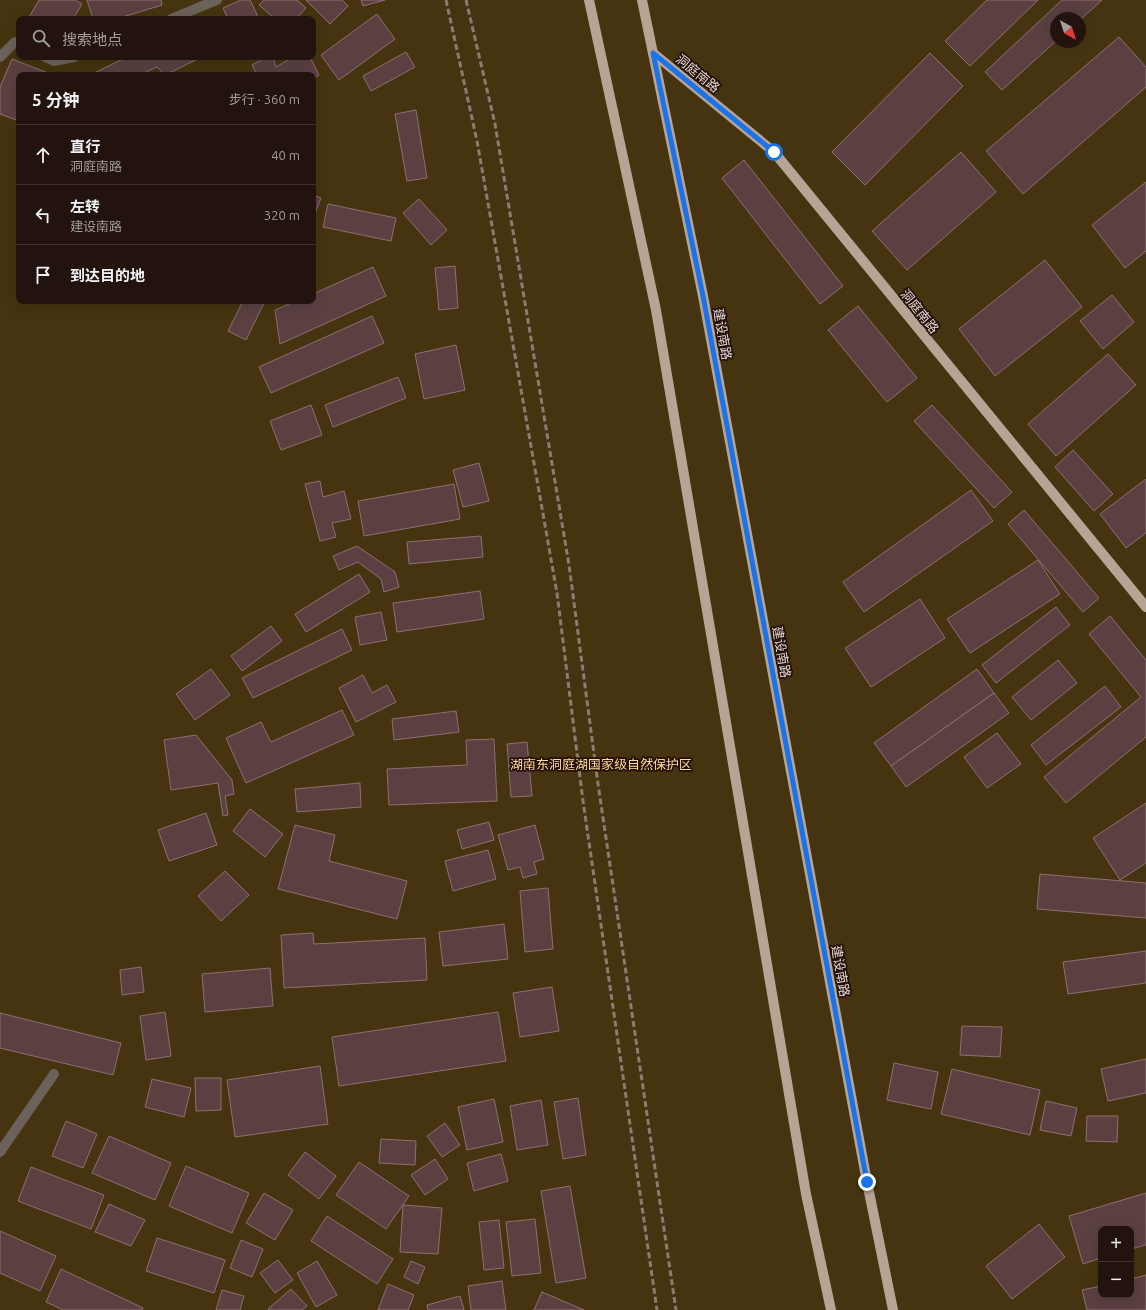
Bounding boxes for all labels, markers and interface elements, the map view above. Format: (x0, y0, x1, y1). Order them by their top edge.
north arrow (1050, 12, 1086, 48)
search box (16, 16, 316, 60)
icon: search (30, 27, 52, 49)
text: 搜索地点 (62, 31, 122, 48)
street label: 洞庭南路 (673, 51, 723, 95)
text: 5 分钟 (32, 90, 80, 109)
text: 步行 · 360 m (229, 92, 300, 106)
text: 直行 (70, 138, 100, 155)
route start (765, 143, 783, 161)
icon: ahead (32, 144, 54, 166)
text: 40 m (271, 148, 300, 162)
text: 洞庭南路 (70, 159, 122, 173)
text: 左转 (70, 198, 100, 215)
icon: left (32, 204, 54, 226)
text: 320 m (264, 208, 300, 222)
text: 建设南路 (70, 219, 122, 233)
icon: arrive (32, 264, 54, 286)
text: 到达目的地 (70, 267, 145, 284)
street label: 洞庭南路 (898, 286, 942, 336)
street label: 建设南路 (712, 307, 734, 361)
street label: 建设南路 (771, 625, 793, 679)
park label: 湖南东洞庭湖国家级自然保护区 (510, 757, 692, 771)
street label: 建设南路 (830, 944, 852, 998)
route end (858, 1173, 876, 1191)
map controls (1098, 1226, 1134, 1298)
button: + (1098, 1226, 1134, 1262)
button: − (1098, 1262, 1134, 1298)

